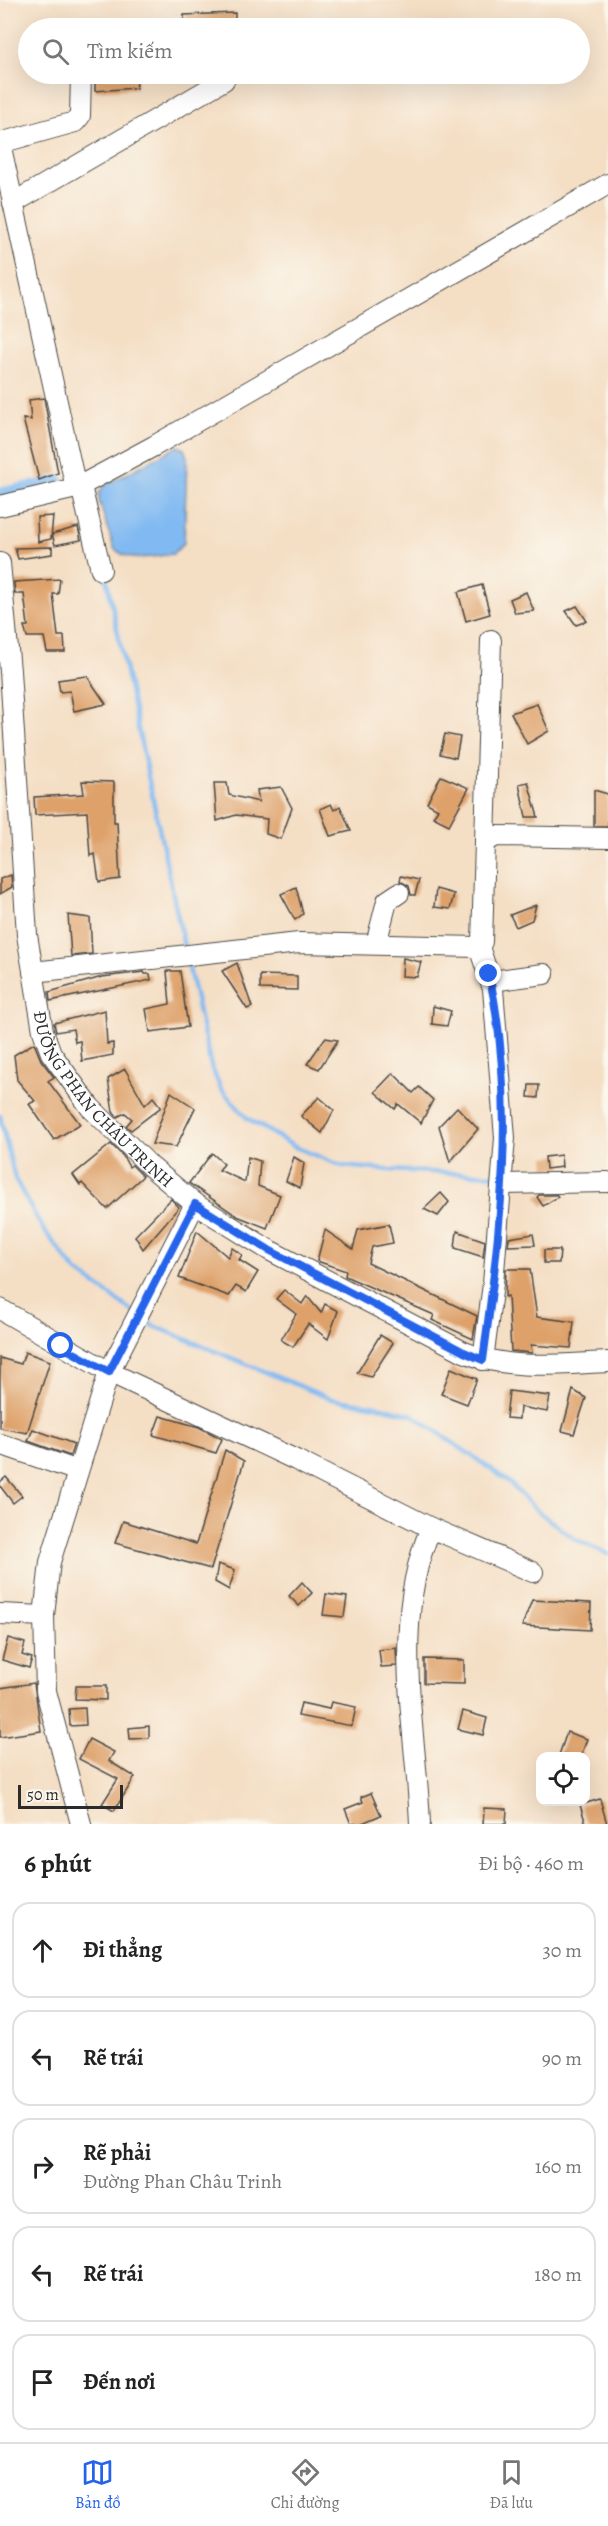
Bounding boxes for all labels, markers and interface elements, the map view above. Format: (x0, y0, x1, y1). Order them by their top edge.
search box (18, 18, 590, 84)
icon: search (39, 35, 72, 68)
text: Tìm kiếm (87, 36, 173, 66)
route end (475, 960, 501, 986)
street label: ĐƯỜNG PHAN CHÂU TRINH (28, 1009, 179, 1193)
route start (47, 1332, 73, 1358)
map controls (536, 1752, 590, 1806)
button: locate (536, 1752, 590, 1806)
scale bar (18, 1782, 123, 1810)
text: 50 m (27, 1784, 59, 1806)
text: 6 phút (24, 1846, 92, 1881)
text: Đi bộ · 460 m (479, 1850, 584, 1877)
icon: ahead (26, 1934, 59, 1967)
text: Đi thẳng (83, 1935, 162, 1965)
text: 30 m (542, 1937, 582, 1964)
icon: left (26, 2042, 59, 2075)
text: Rẽ trái (83, 2043, 144, 2073)
text: 90 m (542, 2045, 582, 2072)
text: Rẽ phải (83, 2138, 151, 2168)
icon: right (26, 2150, 59, 2183)
text: 160 m (535, 2153, 582, 2180)
text: Đường Phan Châu Trinh (83, 2168, 282, 2195)
icon: left (26, 2258, 59, 2291)
text: Rẽ trái (83, 2259, 144, 2289)
text: 180 m (534, 2261, 582, 2288)
icon: arrive (26, 2366, 59, 2399)
text: Đến nơi (83, 2367, 155, 2397)
tab: Bản đồ (75, 2456, 121, 2514)
tab: Chỉ đường (271, 2456, 339, 2514)
tab: Đã lưu (490, 2456, 533, 2514)

